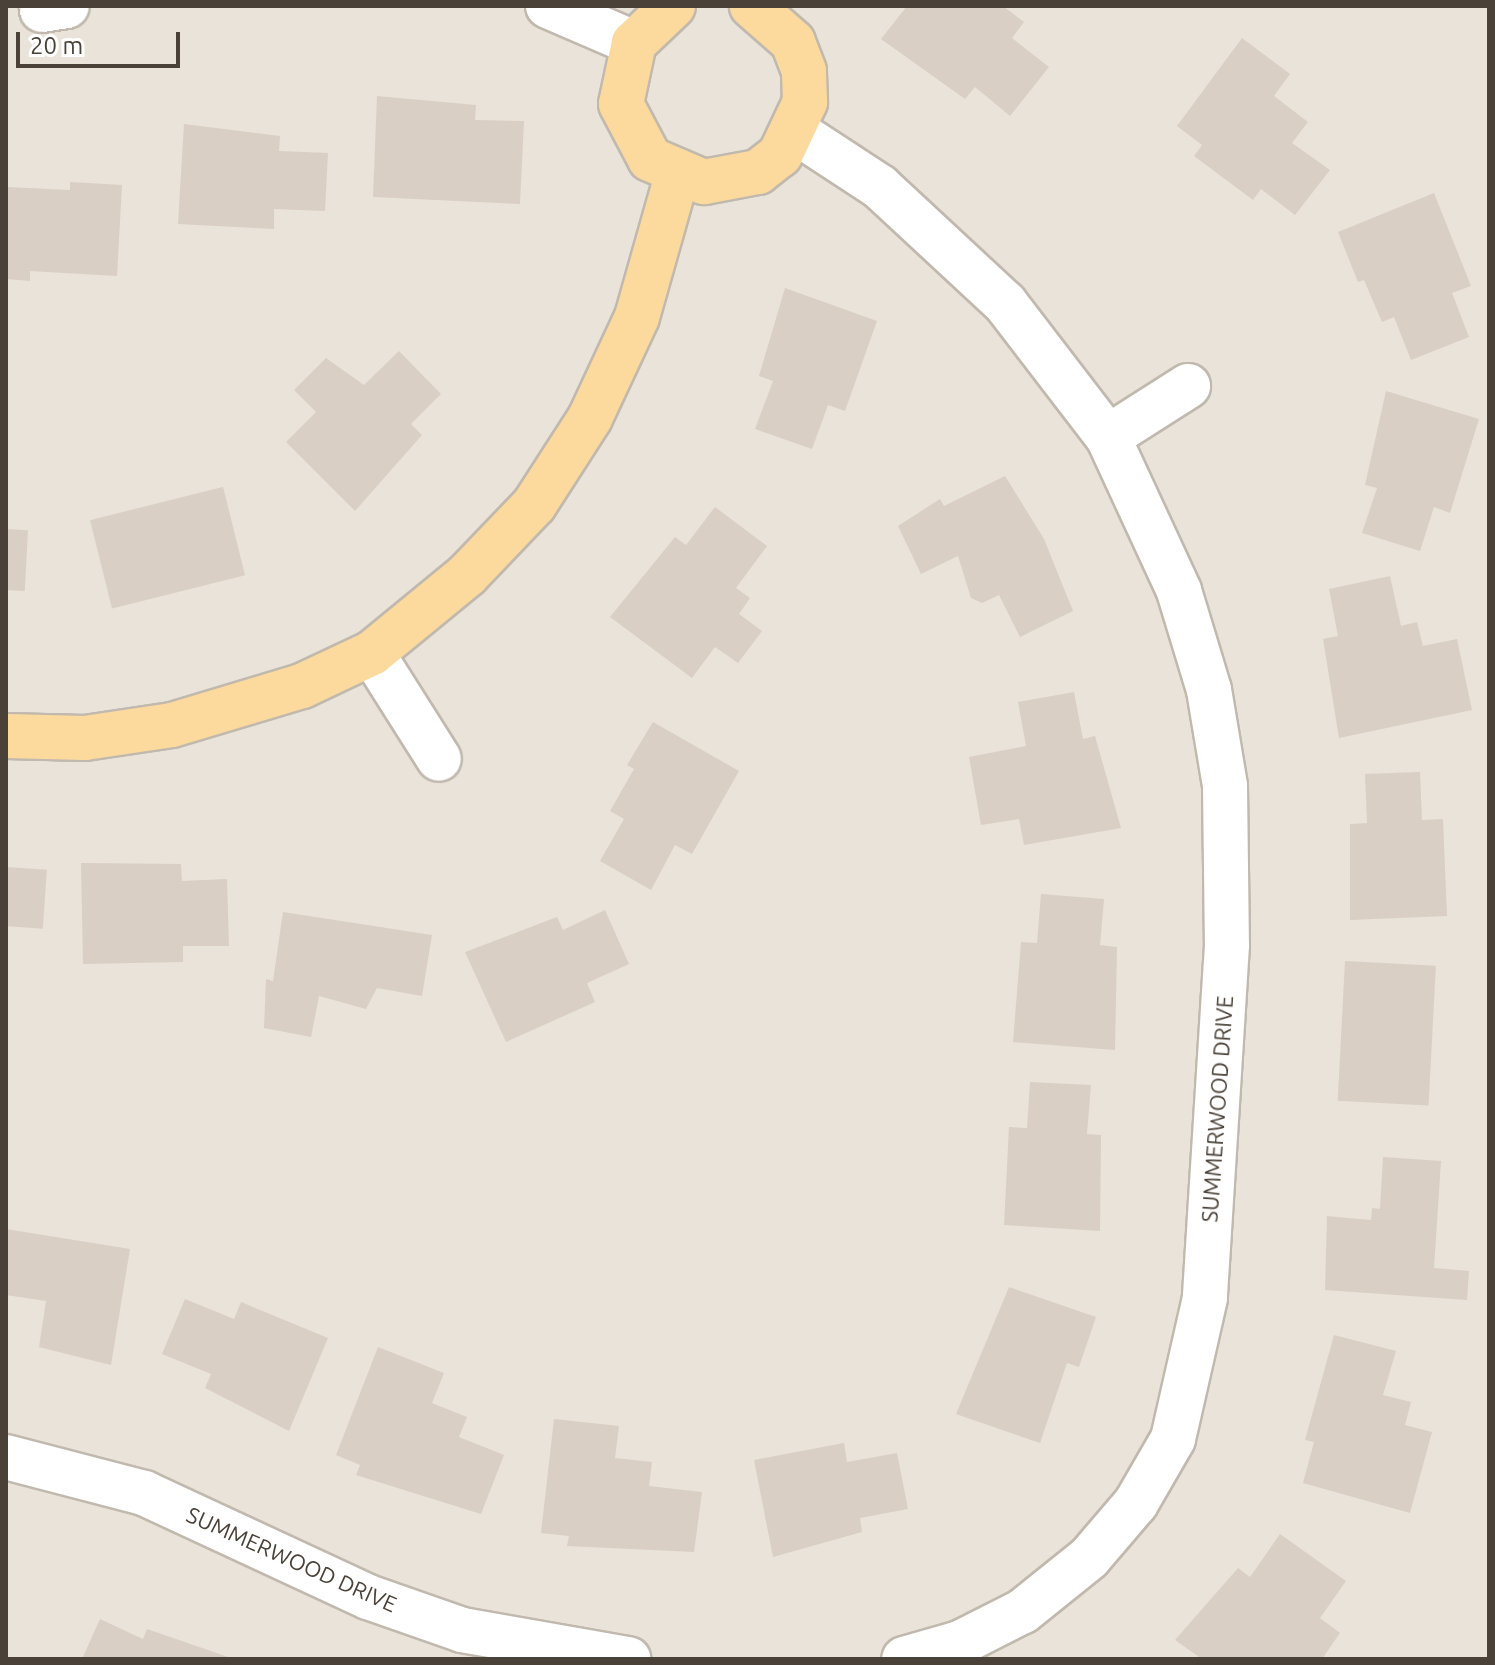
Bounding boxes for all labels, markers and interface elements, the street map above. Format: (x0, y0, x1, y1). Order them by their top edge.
scale bar (20, 16, 184, 66)
text: 20 m (30, 32, 83, 59)
street label: SUMMERWOOD DRIVE (1196, 995, 1238, 1223)
street label: SUMMERWOOD DRIVE (183, 1501, 401, 1617)

